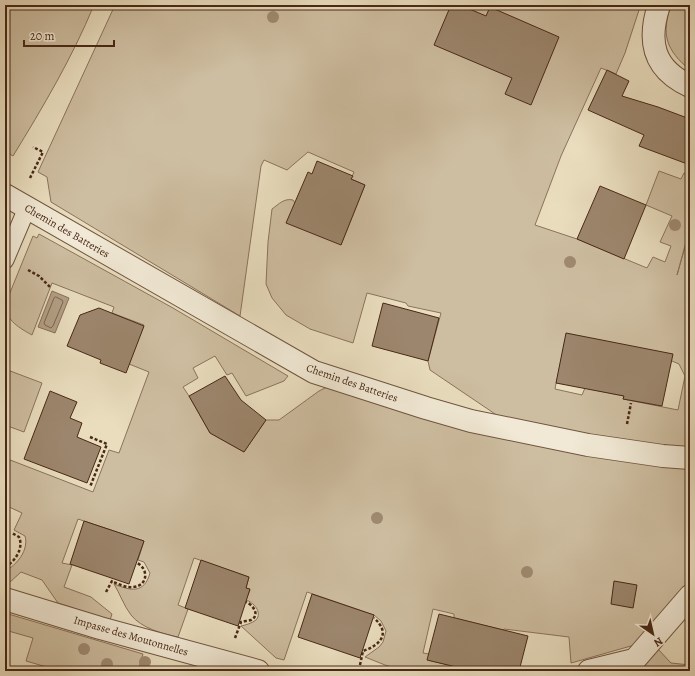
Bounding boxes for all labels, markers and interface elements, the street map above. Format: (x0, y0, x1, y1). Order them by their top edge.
scale bar (24, 22, 114, 48)
text: 20 m (30, 28, 54, 44)
street label: Chemin des Batteries (22, 200, 112, 262)
street label: Chemin des Batteries (304, 360, 400, 406)
street label: Impasse des Moutonnelles (72, 612, 190, 660)
north arrow (633, 614, 673, 654)
text: N (651, 633, 666, 650)

